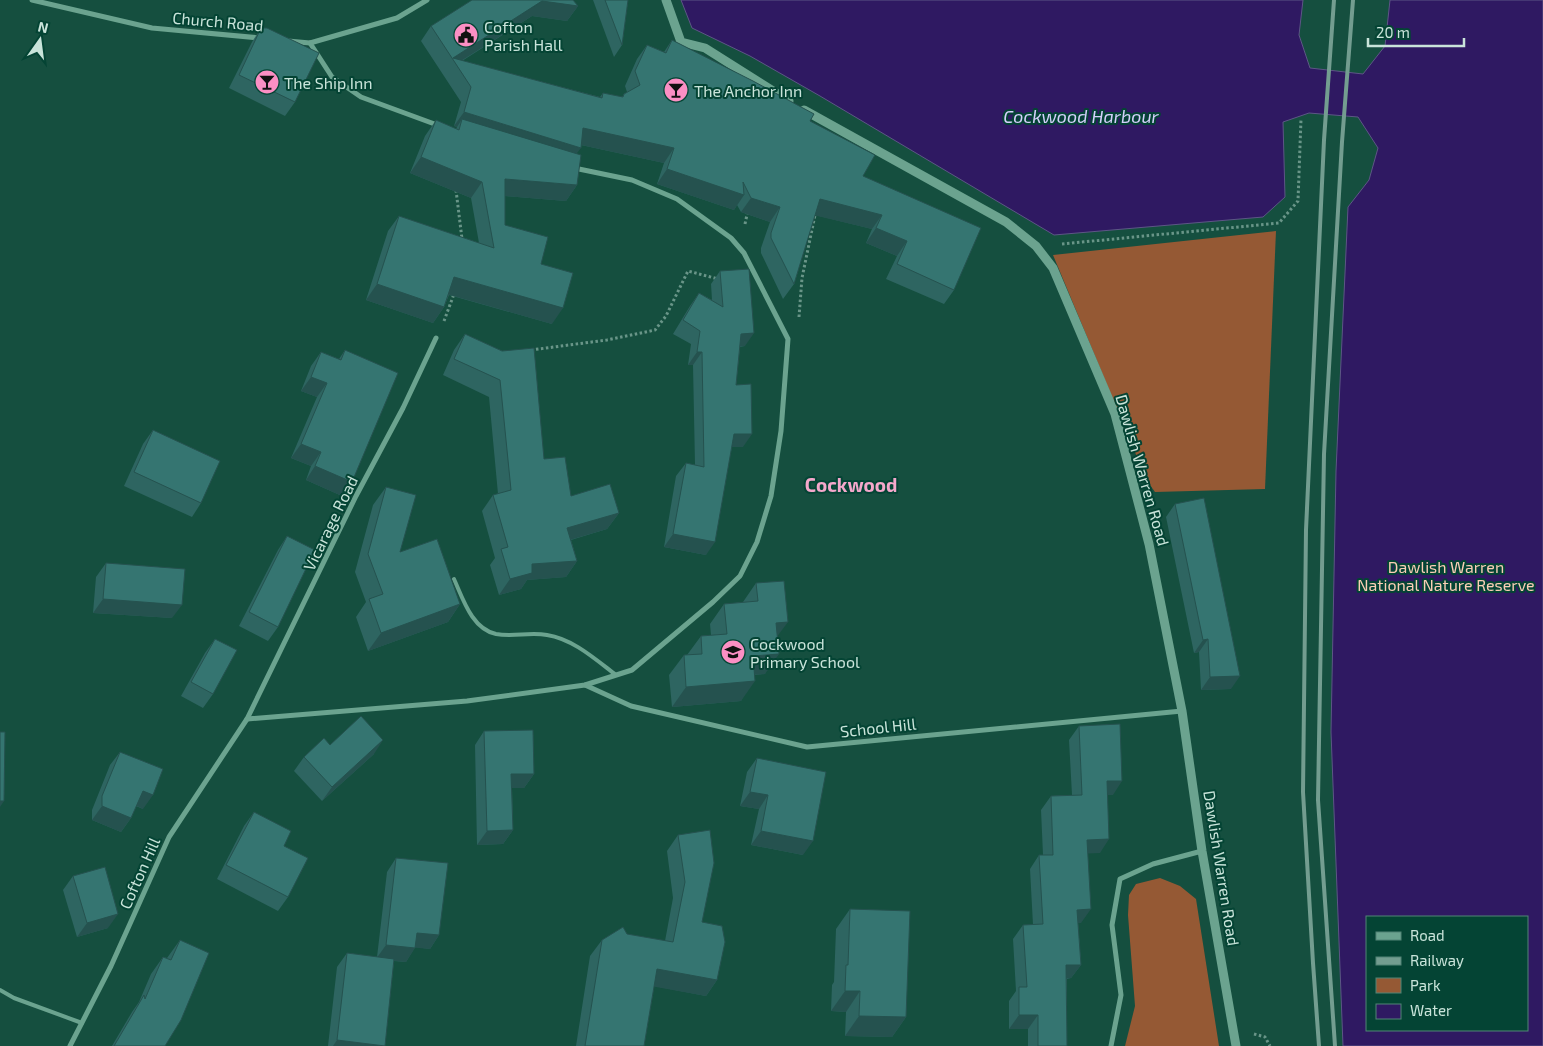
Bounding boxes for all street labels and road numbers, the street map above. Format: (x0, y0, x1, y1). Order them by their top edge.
street label: Church Road (172, 8, 264, 34)
street label: Dawlish Warren Road (1112, 392, 1174, 548)
street label: Vicarage Road (299, 472, 361, 574)
street label: School Hill (839, 714, 917, 740)
street label: Dawlish Warren Road (1200, 789, 1244, 947)
street label: Cofton Hill (115, 834, 163, 912)

